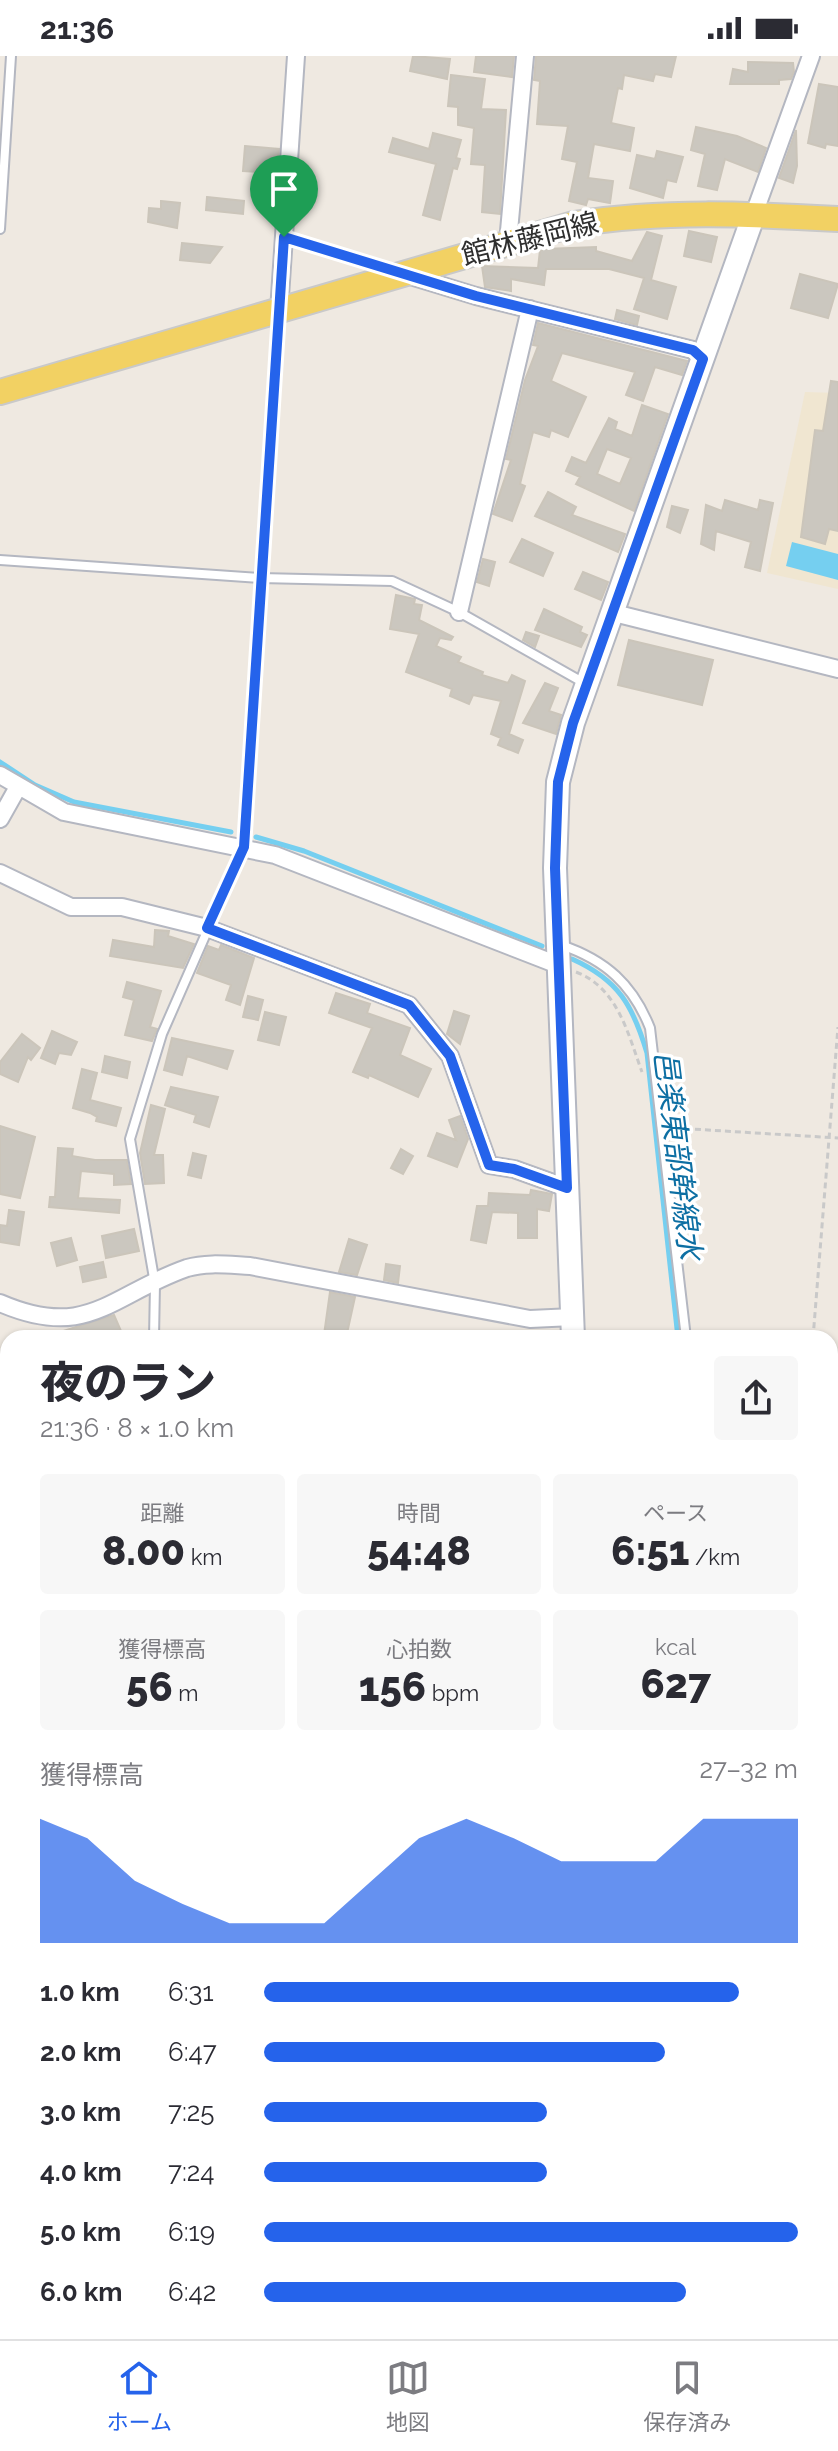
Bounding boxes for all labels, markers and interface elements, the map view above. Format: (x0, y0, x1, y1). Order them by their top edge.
text: 21:36 (40, 11, 114, 46)
pin (250, 155, 318, 237)
icon: arrive (262, 167, 306, 211)
street label: 館林藤岡線 (458, 206, 602, 272)
water label: 邑楽東部幹線水 (648, 1049, 709, 1264)
button: share (714, 1356, 798, 1440)
text: 夜のラン (40, 1357, 216, 1408)
text: 21:36 · 8 × 1.0 km (40, 1413, 234, 1443)
text: 距離 (140, 1500, 184, 1526)
text: 時間 (397, 1500, 441, 1526)
text: ペース (643, 1500, 708, 1526)
text: 8.00 (102, 1527, 185, 1574)
text: 54:48 (367, 1527, 471, 1574)
text: 6:51 (611, 1527, 689, 1574)
text: km (185, 1544, 223, 1570)
text: /km (689, 1544, 740, 1570)
text: kcal (655, 1634, 696, 1660)
text: 獲得標高 (118, 1636, 206, 1662)
text: 心拍数 (386, 1636, 452, 1662)
text: 627 (640, 1660, 711, 1707)
text: 56 (126, 1663, 173, 1710)
text: 156 (359, 1663, 426, 1710)
text: m (173, 1680, 199, 1706)
text: bpm (426, 1680, 479, 1706)
text: 27–32 m (699, 1754, 798, 1784)
text: 獲得標高 (40, 1760, 144, 1790)
text: 1.0 km (40, 1977, 120, 2007)
text: 6:31 (168, 1977, 214, 2007)
text: 2.0 km (40, 2037, 121, 2067)
text: 6:47 (168, 2037, 217, 2067)
text: 3.0 km (40, 2097, 121, 2127)
text: 7:25 (168, 2097, 215, 2127)
text: 4.0 km (40, 2157, 122, 2187)
text: 7:24 (168, 2157, 215, 2187)
text: 5.0 km (40, 2217, 121, 2247)
text: 6:19 (168, 2217, 215, 2247)
text: 6.0 km (40, 2277, 123, 2307)
text: 6:42 (168, 2277, 216, 2307)
tab: ホーム (107, 2356, 172, 2436)
tab: 地図 (386, 2356, 430, 2436)
tab: 保存済み (643, 2356, 731, 2436)

